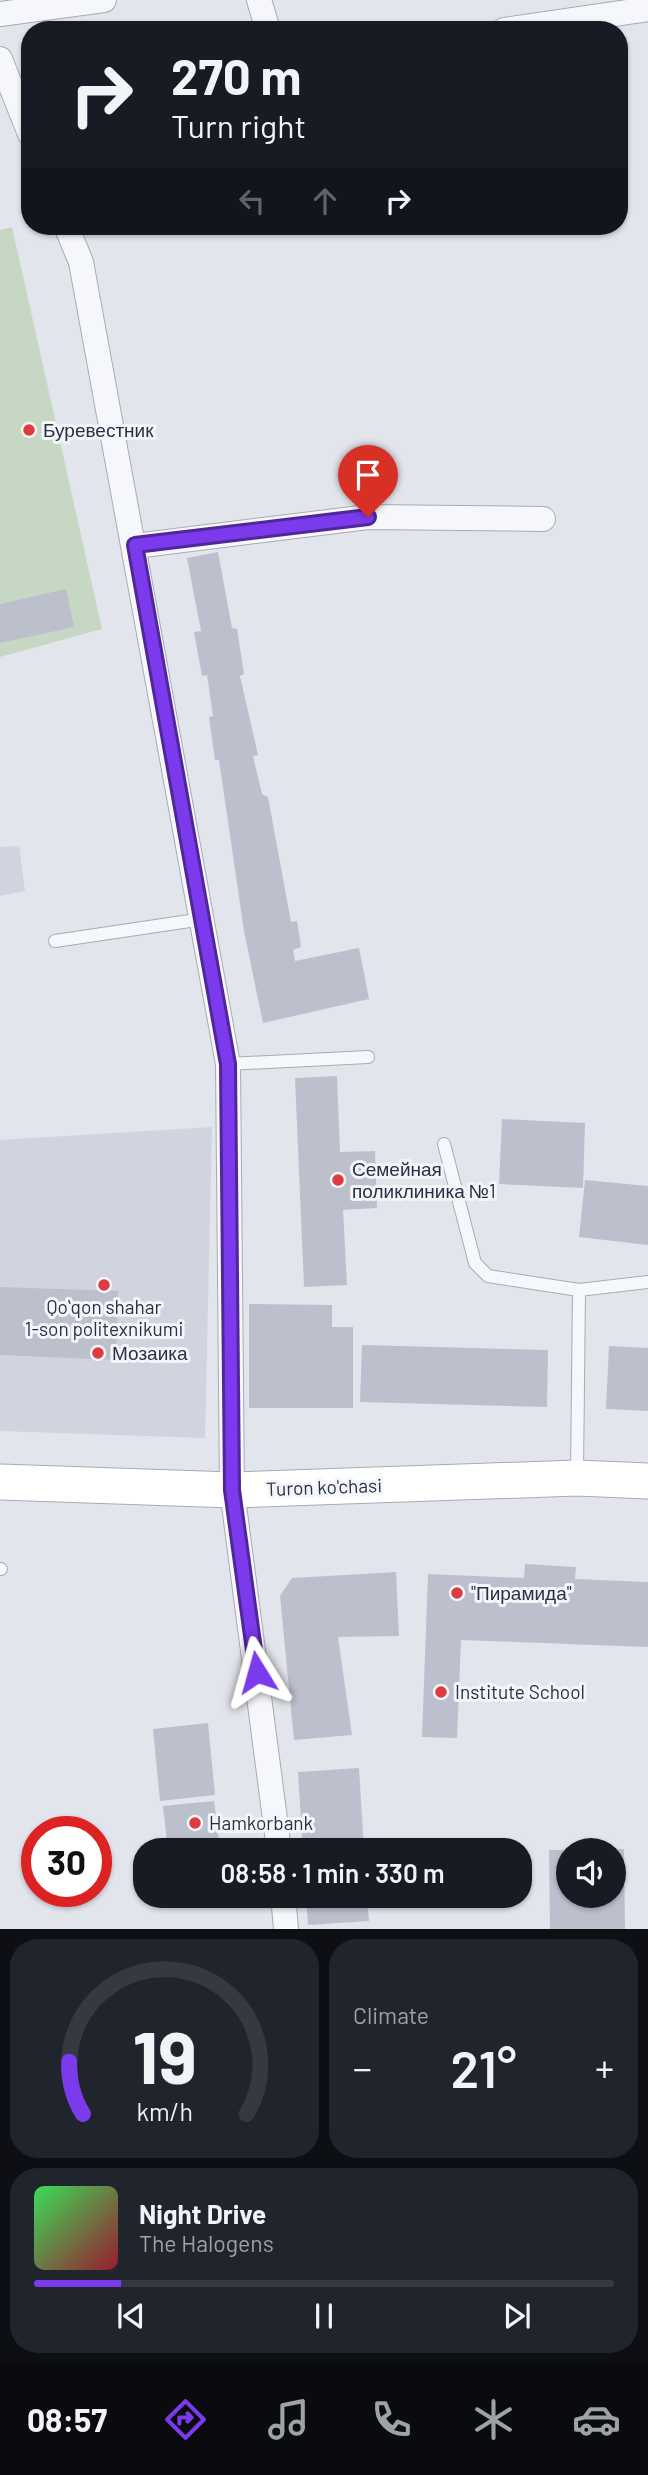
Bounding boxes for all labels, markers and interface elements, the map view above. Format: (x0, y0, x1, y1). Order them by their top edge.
text: 270 m (171, 46, 301, 105)
icon: right (56, 49, 147, 140)
text: Turn right (171, 106, 306, 144)
icon: left (233, 182, 271, 220)
icon: ahead (306, 182, 344, 220)
icon: right (379, 182, 417, 220)
place label: Буревестник (43, 418, 154, 441)
marker: Буревестник (21, 422, 37, 438)
pin (338, 445, 398, 517)
icon: arrive (349, 456, 387, 494)
place label: Семейная поликлиника №1 (352, 1157, 496, 1202)
marker: Семейная поликлиника №1 (330, 1172, 346, 1188)
marker: Qoʻqon shahar 1-son politexnikumi (96, 1277, 112, 1293)
place label: Qoʻqon shahar 1-son politexnikumi (25, 1295, 183, 1340)
place label: Мозаика (112, 1341, 188, 1364)
marker: Мозаика (90, 1345, 106, 1361)
street label: Turon ko'chasi (266, 1473, 382, 1500)
place label: "Пирамида" (471, 1581, 572, 1604)
marker: "Пирамида" (449, 1585, 465, 1601)
position arrow (220, 1635, 294, 1709)
place label: Institute School (455, 1680, 585, 1703)
marker: Institute School (433, 1684, 449, 1700)
place label: Hamkorbank (209, 1811, 313, 1834)
marker: Hamkorbank (187, 1815, 203, 1831)
speed limit sign: 30 (21, 1816, 112, 1907)
map controls (556, 1838, 626, 1908)
button: sound (556, 1838, 626, 1908)
text: 08:58 · 1 min · 330 m (221, 1857, 444, 1888)
text: Climate (353, 2001, 429, 2029)
text: 19 (132, 2012, 197, 2100)
text: 21° (450, 2036, 517, 2098)
text: − (353, 2044, 372, 2090)
text: + (595, 2044, 614, 2090)
text: km/h (136, 2096, 193, 2126)
text: Night Drive (139, 2198, 266, 2229)
text: The Halogens (139, 2229, 274, 2257)
icon: previous (112, 2297, 150, 2335)
icon: pause (305, 2297, 343, 2335)
icon: next (498, 2297, 536, 2335)
icon: directions (161, 2395, 210, 2444)
icon: music (264, 2395, 313, 2444)
icon: phone (367, 2395, 416, 2444)
icon: climate (469, 2395, 518, 2444)
icon: car (572, 2395, 621, 2444)
text: 08:57 (27, 2400, 107, 2438)

